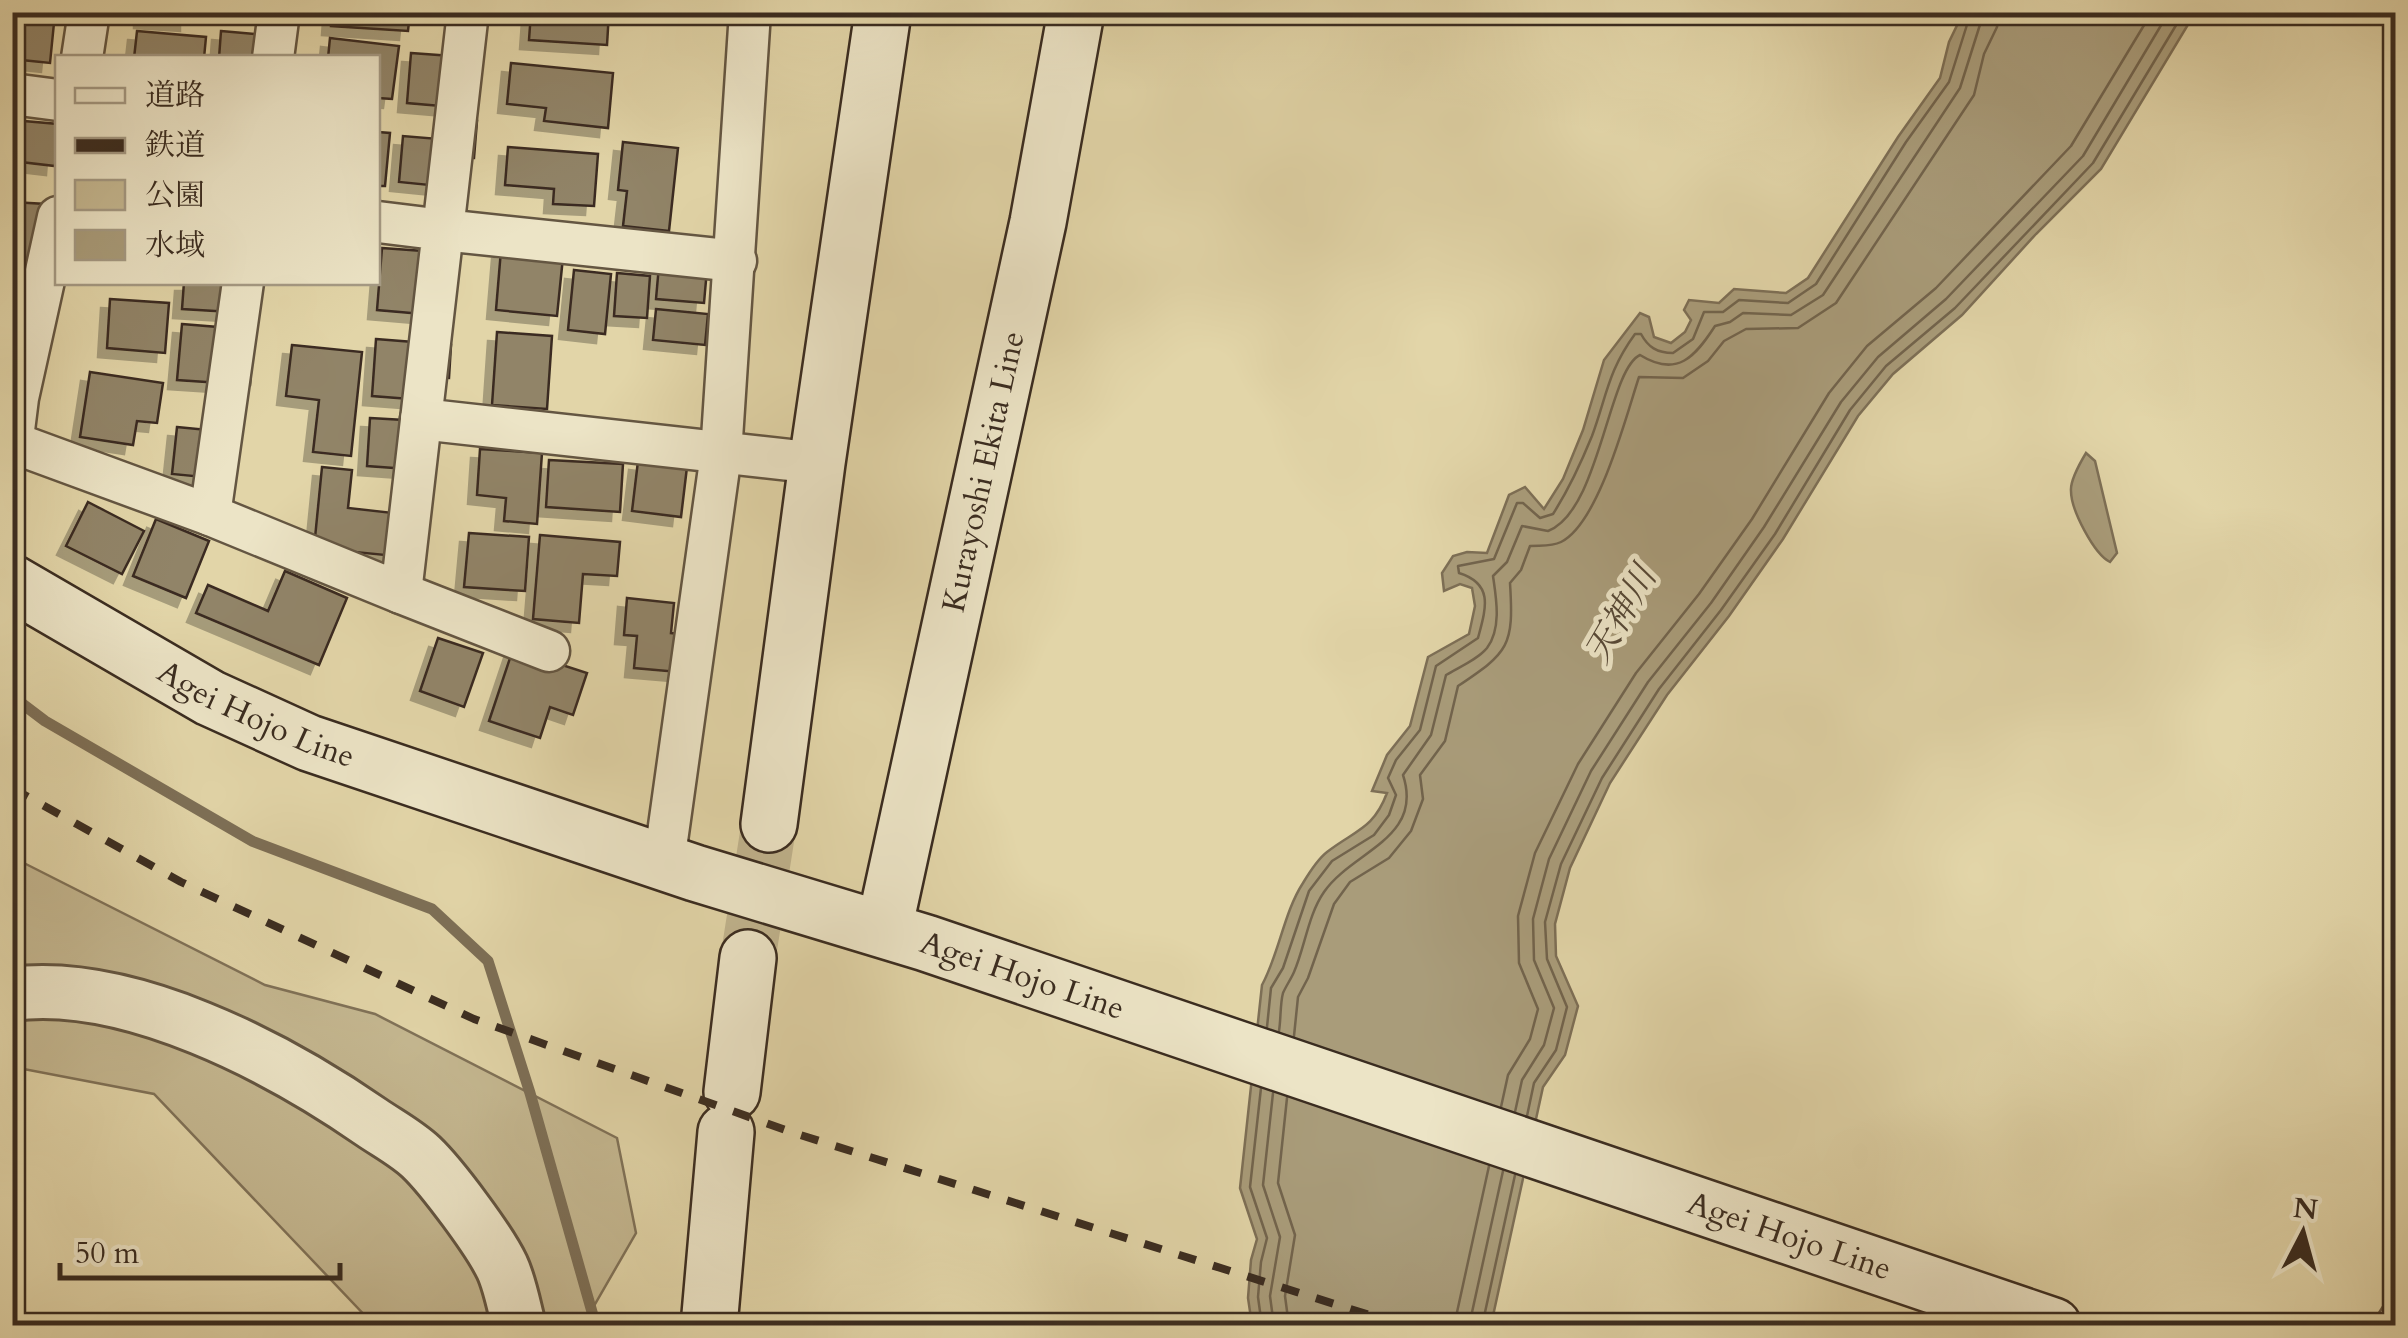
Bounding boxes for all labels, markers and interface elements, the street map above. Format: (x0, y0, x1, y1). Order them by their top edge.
legend (55, 55, 380, 285)
text: 道路 (145, 75, 205, 116)
text: 鉄道 (145, 125, 205, 166)
text: 公園 (145, 175, 205, 216)
text: 水域 (145, 225, 205, 266)
street label: Kurayoshi Ekita Line (932, 327, 1036, 616)
water label: 天神川 (1574, 554, 1670, 672)
street label: Agei Hojo Line (149, 650, 360, 779)
street label: Agei Hojo Line (914, 921, 1130, 1031)
street label: Agei Hojo Line (1681, 1181, 1897, 1291)
north arrow (2253, 1183, 2353, 1283)
text: N (2291, 1189, 2320, 1229)
scale bar (60, 1218, 340, 1280)
text: 50 m (75, 1233, 140, 1274)

